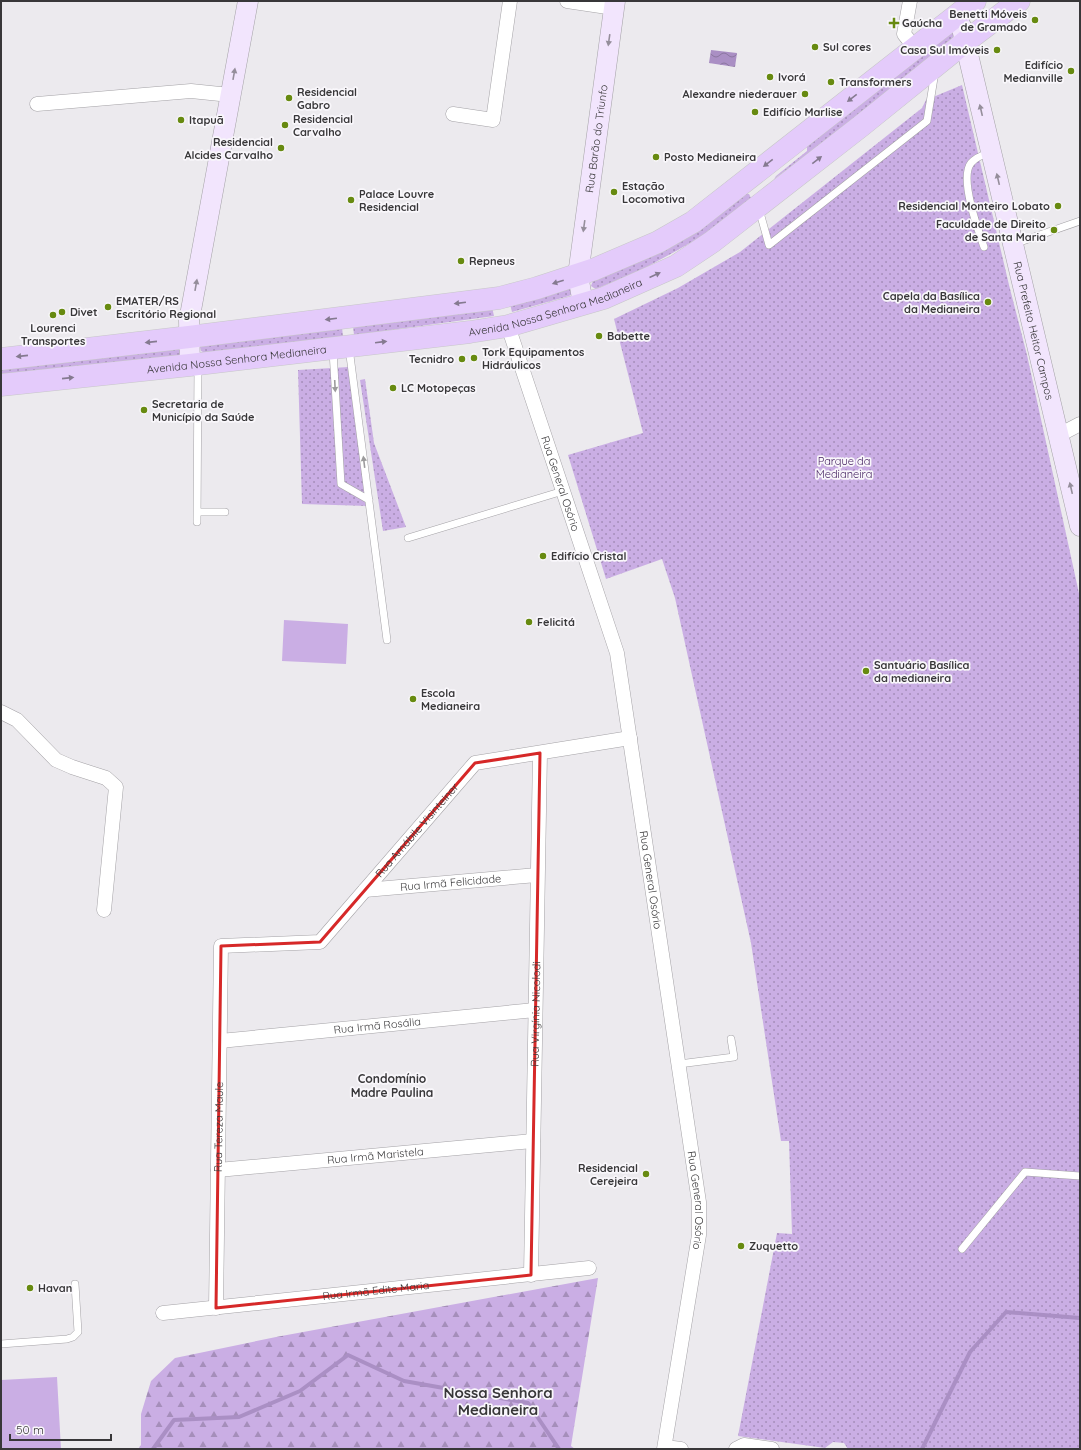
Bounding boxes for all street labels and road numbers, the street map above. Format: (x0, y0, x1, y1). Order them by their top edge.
street label: Rua Barão do Triunfo (582, 83, 611, 194)
street label: Rua Prefeito Heitor Campos (1010, 260, 1057, 401)
street label: Avenida Nossa Senhora Medianeira (467, 275, 644, 339)
street label: Avenida Nossa Senhora Medianeira (146, 342, 327, 377)
street label: Rua General Osório (538, 434, 583, 533)
street label: Rua Amábile Visinteiner (372, 780, 462, 880)
street label: Rua General Osório (637, 830, 665, 930)
street label: Rua Irmã Felicidade (400, 871, 502, 894)
street label: Rua Virgínia Nicolodi (528, 961, 543, 1067)
street label: Rua Irmã Rosália (333, 1014, 421, 1037)
street label: Rua Tereza Maule (211, 1082, 226, 1172)
street label: Rua Irmã Maristela (327, 1144, 424, 1167)
street label: Rua General Osório (684, 1150, 706, 1251)
street label: Rua Irmã Edite Maria (322, 1278, 430, 1303)

